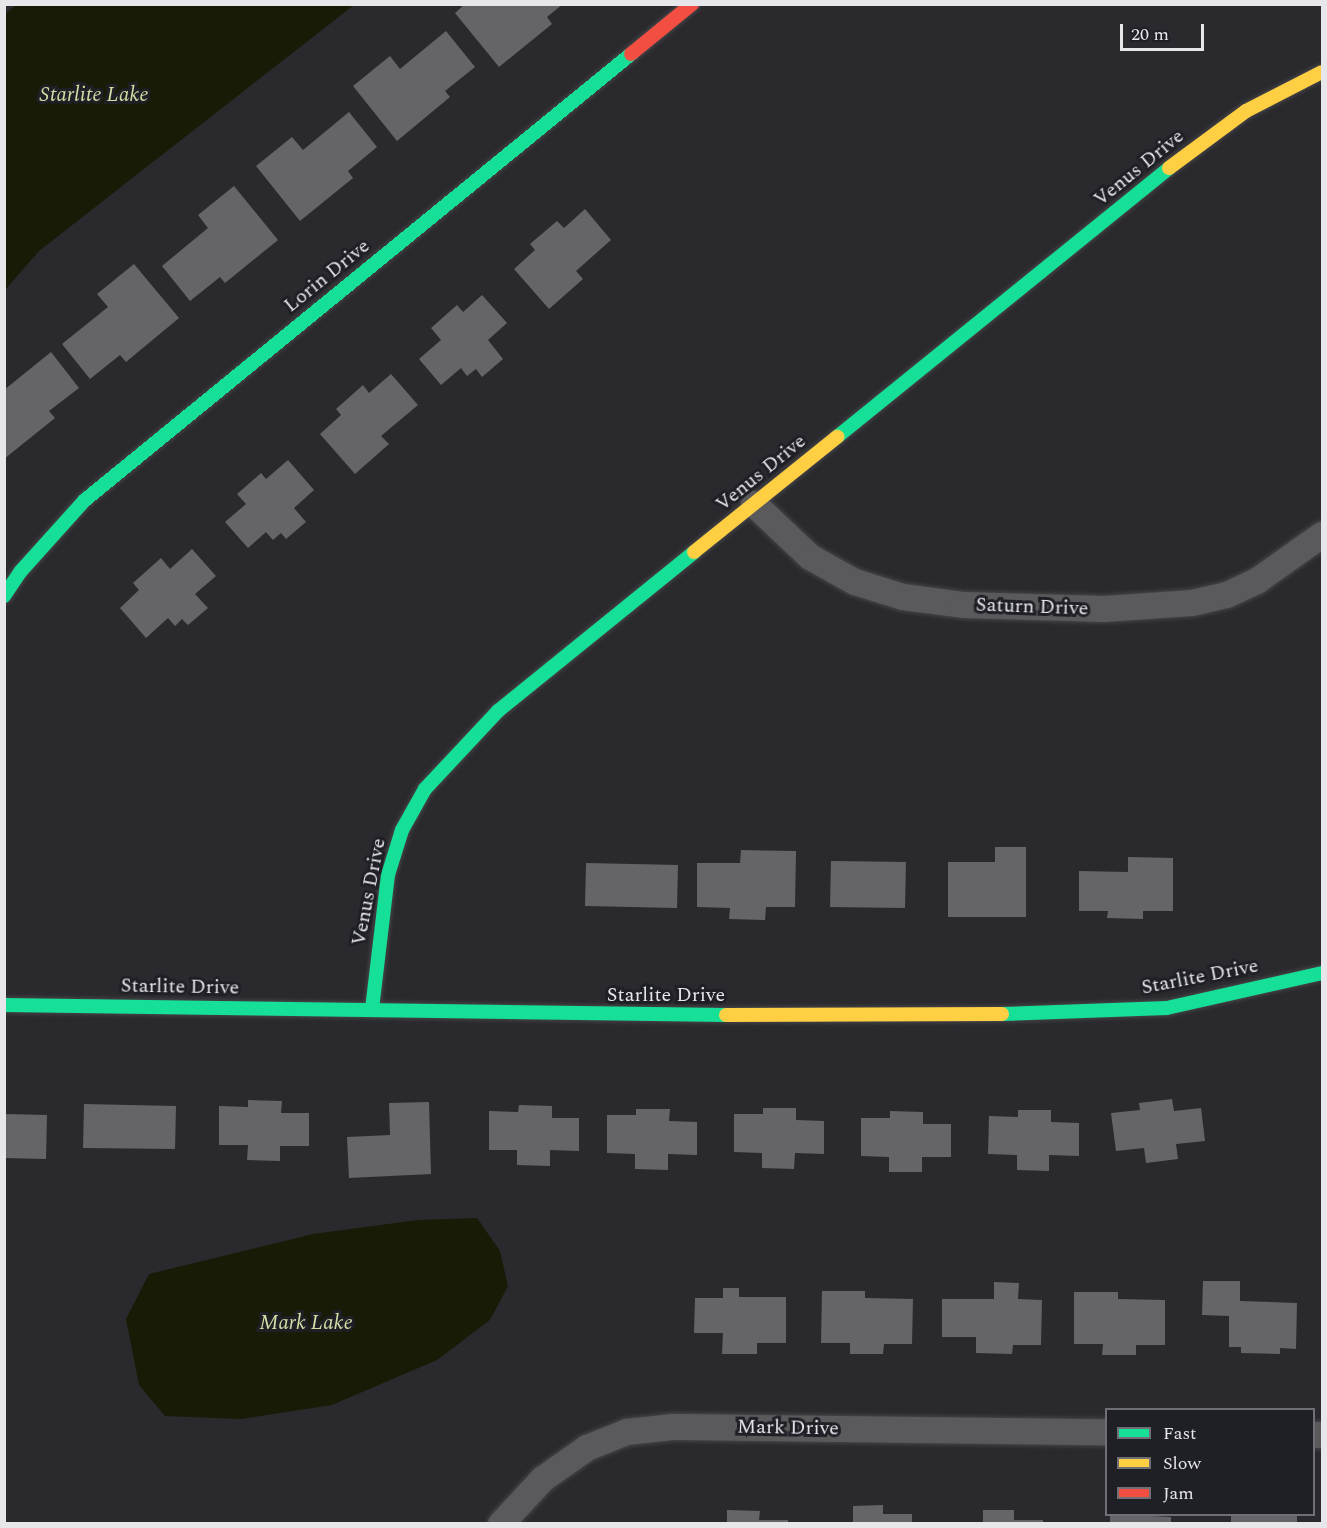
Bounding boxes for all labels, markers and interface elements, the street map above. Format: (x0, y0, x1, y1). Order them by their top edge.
scale bar (1123, 12, 1207, 50)
text: 20 m (1131, 21, 1169, 48)
water label: Starlite Lake (39, 82, 149, 108)
street label: Venus Drive (1089, 124, 1189, 212)
street label: Lorin Drive (279, 234, 375, 318)
street label: Venus Drive (711, 429, 811, 517)
street label: Saturn Drive (975, 593, 1089, 621)
street label: Venus Drive (347, 836, 391, 948)
street label: Starlite Drive (1140, 954, 1260, 1000)
street label: Starlite Drive (121, 974, 239, 1000)
street label: Starlite Drive (607, 983, 725, 1007)
water label: Mark Lake (259, 1310, 353, 1336)
legend (1105, 1408, 1315, 1516)
street label: Mark Drive (737, 1415, 839, 1441)
text: Fast (1163, 1420, 1196, 1447)
text: Slow (1163, 1450, 1201, 1477)
text: Jam (1163, 1480, 1194, 1507)

